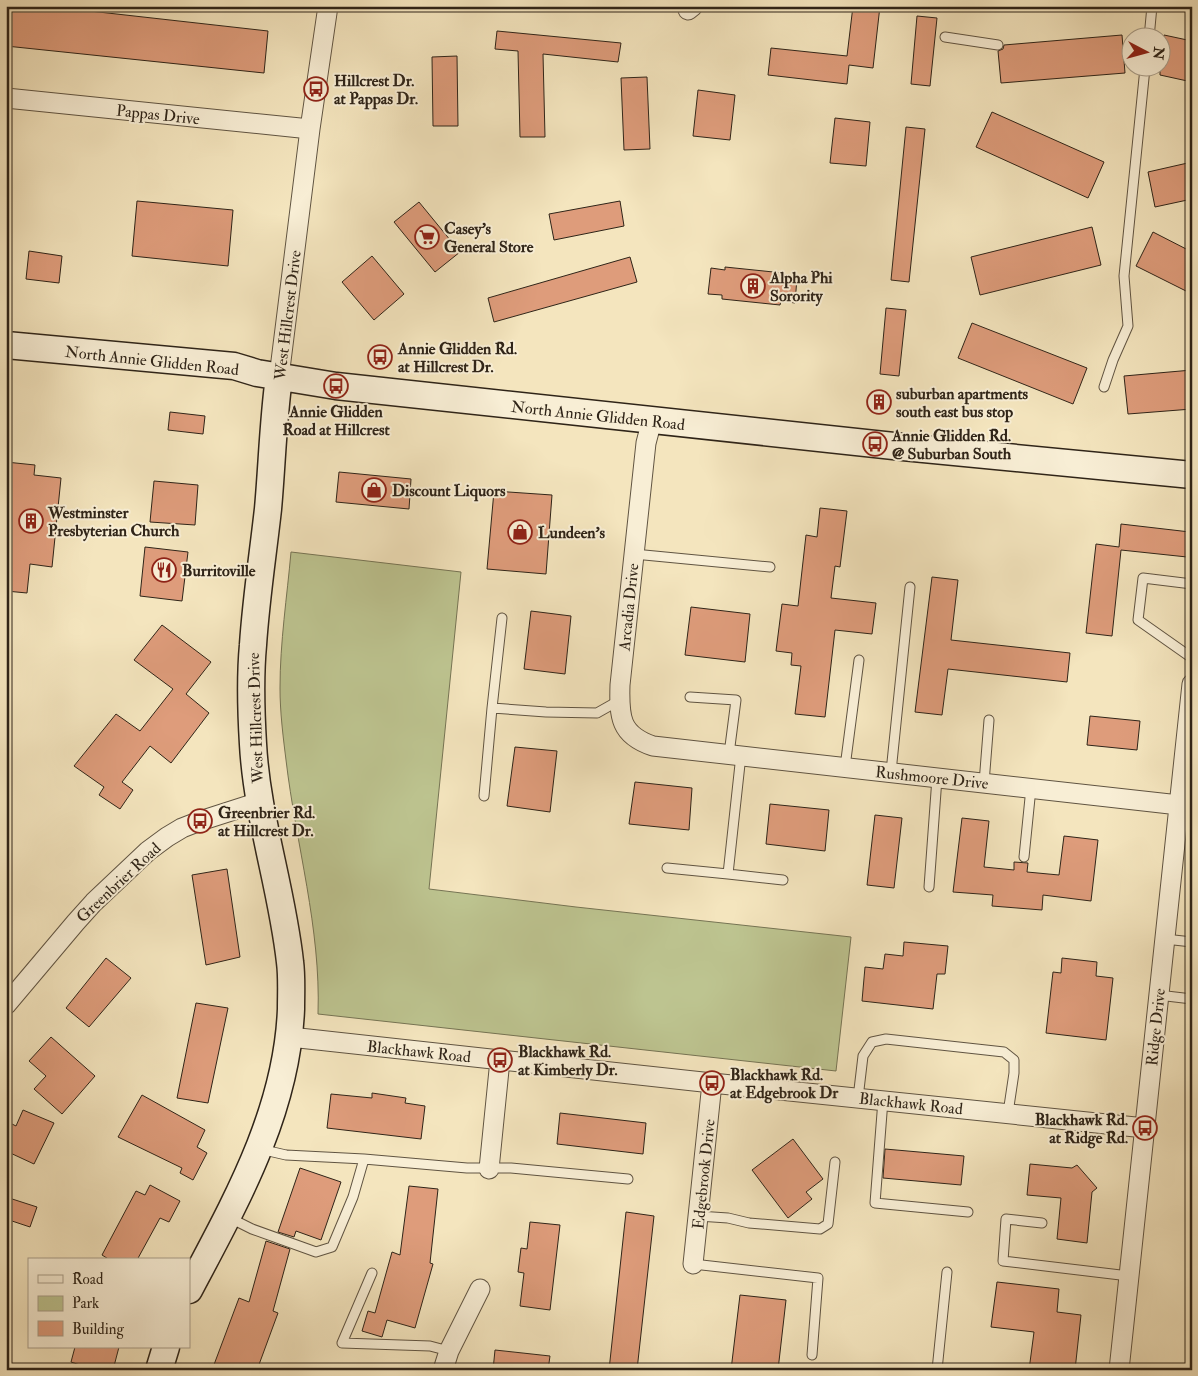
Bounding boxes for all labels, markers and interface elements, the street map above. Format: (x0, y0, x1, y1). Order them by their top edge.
north arrow (1120, 28, 1170, 78)
text: N (1149, 45, 1168, 61)
place label: Hillcrest Dr. at Pappas Dr. (334, 71, 418, 110)
bus stop icon: Hillcrest Dr. at Pappas Dr. (303, 76, 329, 102)
street label: Pappas Drive (115, 101, 201, 130)
place label: Casey's General Store (444, 219, 534, 257)
supermarket icon: Casey's General Store (414, 224, 440, 250)
street label: West Hillcrest Drive (270, 249, 306, 382)
place label: Alpha Phi Sorority (769, 268, 833, 307)
building icon: Alpha Phi Sorority (740, 273, 766, 299)
place label: Annie Glidden Rd. at Hillcrest Dr. (397, 339, 517, 377)
street label: North Annie Glidden Road (64, 342, 240, 380)
bus stop icon: Annie Glidden Rd. at Hillcrest Dr. (367, 344, 393, 370)
bus stop icon: Annie Glidden Road at Hillcrest (323, 373, 349, 399)
place label: suburban apartments south east bus stop (896, 384, 1029, 423)
building icon: suburban apartments south east bus stop (866, 389, 892, 415)
street label: North Annie Glidden Road (510, 397, 686, 435)
place label: Annie Glidden Road at Hillcrest (282, 402, 390, 440)
place label: Annie Glidden Rd. @ Suburban South (891, 426, 1012, 464)
bus stop icon: Annie Glidden Rd. @ Suburban South (862, 431, 888, 457)
shop icon: Discount Liquors (361, 477, 387, 503)
place label: Discount Liquors (392, 481, 506, 502)
place label: Westminster Presbyterian Church (47, 503, 180, 542)
building icon: Westminster Presbyterian Church (18, 508, 44, 534)
shop icon: Lundeen's (507, 519, 533, 545)
place label: Lundeen's (538, 523, 605, 543)
restaurant icon: Burritoville (151, 557, 177, 583)
place label: Burritoville (182, 561, 256, 581)
street label: Arcadia Drive (614, 562, 644, 653)
street label: West Hillcrest Drive (244, 652, 268, 785)
street label: Rushmoore Drive (874, 762, 990, 794)
place label: Greenbrier Rd. at Hillcrest Dr. (218, 803, 315, 841)
bus stop icon: Greenbrier Rd. at Hillcrest Dr. (187, 808, 213, 834)
street label: Greenbrier Road (72, 838, 165, 927)
street label: Ridge Drive (1142, 987, 1170, 1067)
street label: Blackhawk Road (366, 1037, 472, 1067)
place label: Blackhawk Rd. at Kimberly Dr. (518, 1042, 618, 1081)
bus stop icon: Blackhawk Rd. at Kimberly Dr. (487, 1047, 513, 1073)
place label: Blackhawk Rd. at Edgebrook Dr (730, 1065, 839, 1104)
bus stop icon: Blackhawk Rd. at Edgebrook Dr (699, 1070, 725, 1096)
street label: Blackhawk Road (858, 1089, 964, 1119)
place label: Blackhawk Rd. at Ridge Rd. (1035, 1110, 1128, 1149)
bus stop icon: Blackhawk Rd. at Ridge Rd. (1132, 1115, 1158, 1141)
street label: Edgebrook Drive (688, 1118, 720, 1230)
legend (28, 1258, 190, 1348)
text: Road (72, 1270, 104, 1289)
text: Park (72, 1294, 99, 1313)
text: Building (72, 1320, 124, 1339)

